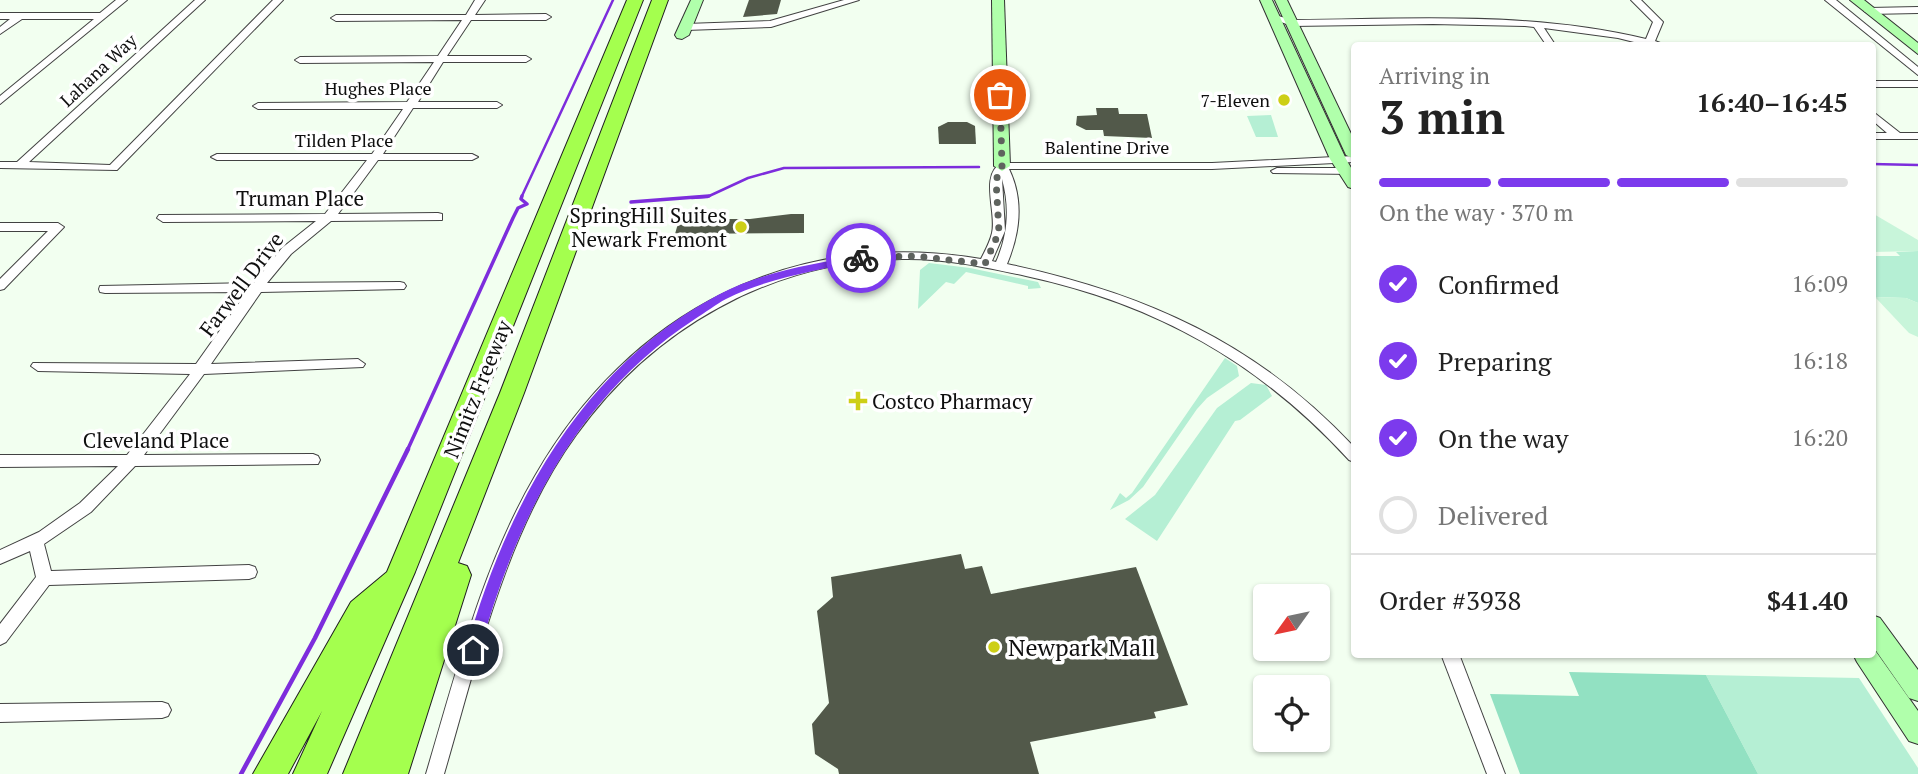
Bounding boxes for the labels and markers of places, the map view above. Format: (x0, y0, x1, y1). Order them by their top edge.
pin (970, 65, 1030, 125)
place label: 7-Eleven (1201, 88, 1270, 112)
marker: 7-Eleven (1276, 92, 1292, 108)
place label: SpringHill Suites Newark Fremont (570, 201, 727, 253)
marker: SpringHill Suites Newark Fremont (733, 219, 749, 235)
place label: Costco Pharmacy (872, 387, 1033, 415)
marker: Costco Pharmacy (850, 393, 866, 409)
pin (443, 620, 503, 680)
place label: Newpark Mall (1008, 631, 1156, 663)
marker: Newpark Mall (986, 639, 1002, 655)

